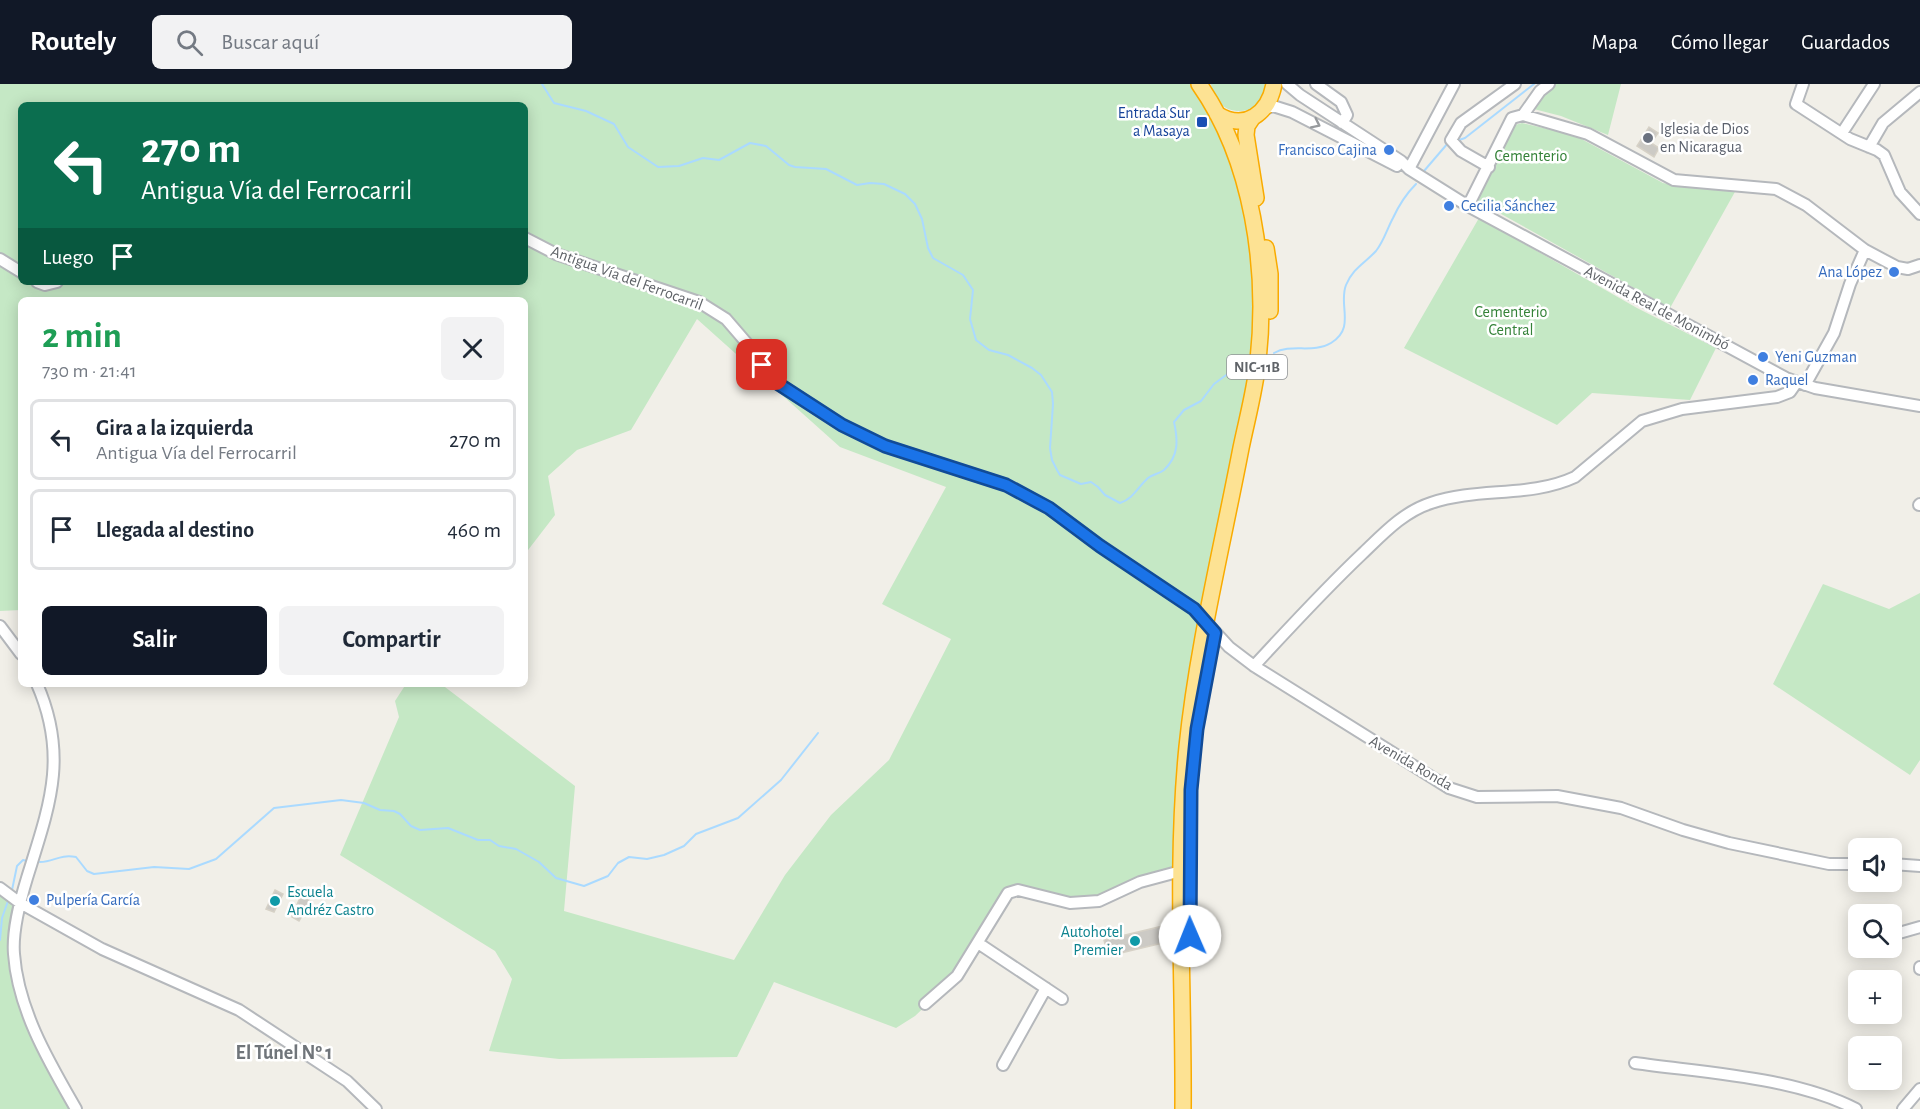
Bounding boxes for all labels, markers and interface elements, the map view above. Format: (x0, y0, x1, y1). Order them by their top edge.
search box (152, 15, 572, 69)
icon: search (173, 26, 206, 59)
text: Routely (30, 28, 116, 56)
text: Buscar aquí (221, 31, 319, 53)
text: Mapa (1592, 32, 1638, 53)
text: Cómo llegar (1671, 32, 1768, 53)
text: Guardados (1801, 32, 1890, 53)
place label: Entrada Sur a Masaya (1118, 105, 1191, 140)
marker: Entrada Sur a Masaya (1195, 115, 1209, 129)
one-way arrow (1309, 116, 1320, 128)
place label: Iglesia de Dios en Nicaragua (1660, 121, 1749, 155)
icon: left (42, 126, 120, 204)
text: 270 m (141, 128, 241, 170)
marker: Iglesia de Dios en Nicaragua (1641, 131, 1655, 145)
place label: Francisco Cajina (1278, 142, 1377, 159)
marker: Francisco Cajina (1382, 143, 1396, 157)
park label: Cementerio (1495, 148, 1568, 164)
text: Antigua Vía del Ferrocarril (141, 177, 412, 204)
place label: Cecilia Sánchez (1461, 198, 1556, 214)
marker: Cecilia Sánchez (1442, 199, 1456, 213)
icon: arrive (106, 240, 139, 273)
street label: Antigua Vía del Ferrocarril (549, 243, 705, 313)
text: Luego (42, 246, 94, 268)
street label: Avenida Real de Monimbó (1582, 263, 1733, 353)
place label: Ana López (1818, 264, 1882, 280)
marker: Ana López (1887, 265, 1901, 279)
park label: Cementerio Central (1475, 304, 1548, 338)
button: close (441, 317, 504, 380)
text: 2 min (42, 318, 122, 354)
pin (736, 339, 787, 390)
icon: arrive (745, 348, 778, 381)
place label: Yeni Guzman (1775, 349, 1857, 365)
marker: Yeni Guzman (1756, 350, 1770, 364)
road number: NIC-11B (1227, 355, 1287, 379)
text: 730 m · 21:41 (42, 361, 137, 381)
place label: Raquel (1765, 372, 1809, 388)
marker: Raquel (1746, 373, 1760, 387)
text: Gira a la izquierda (96, 417, 254, 439)
icon: left (45, 423, 78, 456)
text: 270 m (449, 429, 501, 451)
text: Antigua Vía del Ferrocarril (96, 443, 297, 463)
icon: arrive (45, 513, 78, 546)
text: Llegada al destino (96, 519, 254, 541)
text: 460 m (447, 519, 501, 541)
button: Salir (42, 606, 267, 675)
button: Compartir (279, 606, 504, 675)
street label: Avenida Ronda (1367, 733, 1455, 793)
map controls (1848, 838, 1902, 1090)
button: sound (1848, 838, 1902, 892)
place label: Escuela Andréz Castro (287, 884, 374, 918)
place label: Pulpería García (46, 892, 140, 908)
marker: Pulpería García (27, 893, 41, 907)
marker: Escuela Andréz Castro (268, 894, 282, 908)
position arrow (1158, 904, 1222, 968)
button: search (1848, 904, 1902, 958)
place label: Autohotel Premier (1061, 924, 1124, 958)
marker: Autohotel Premier (1128, 934, 1142, 948)
button: + (1848, 970, 1902, 1024)
button: − (1848, 1036, 1902, 1090)
district label: El Túnel Nº 1 (236, 1043, 332, 1063)

